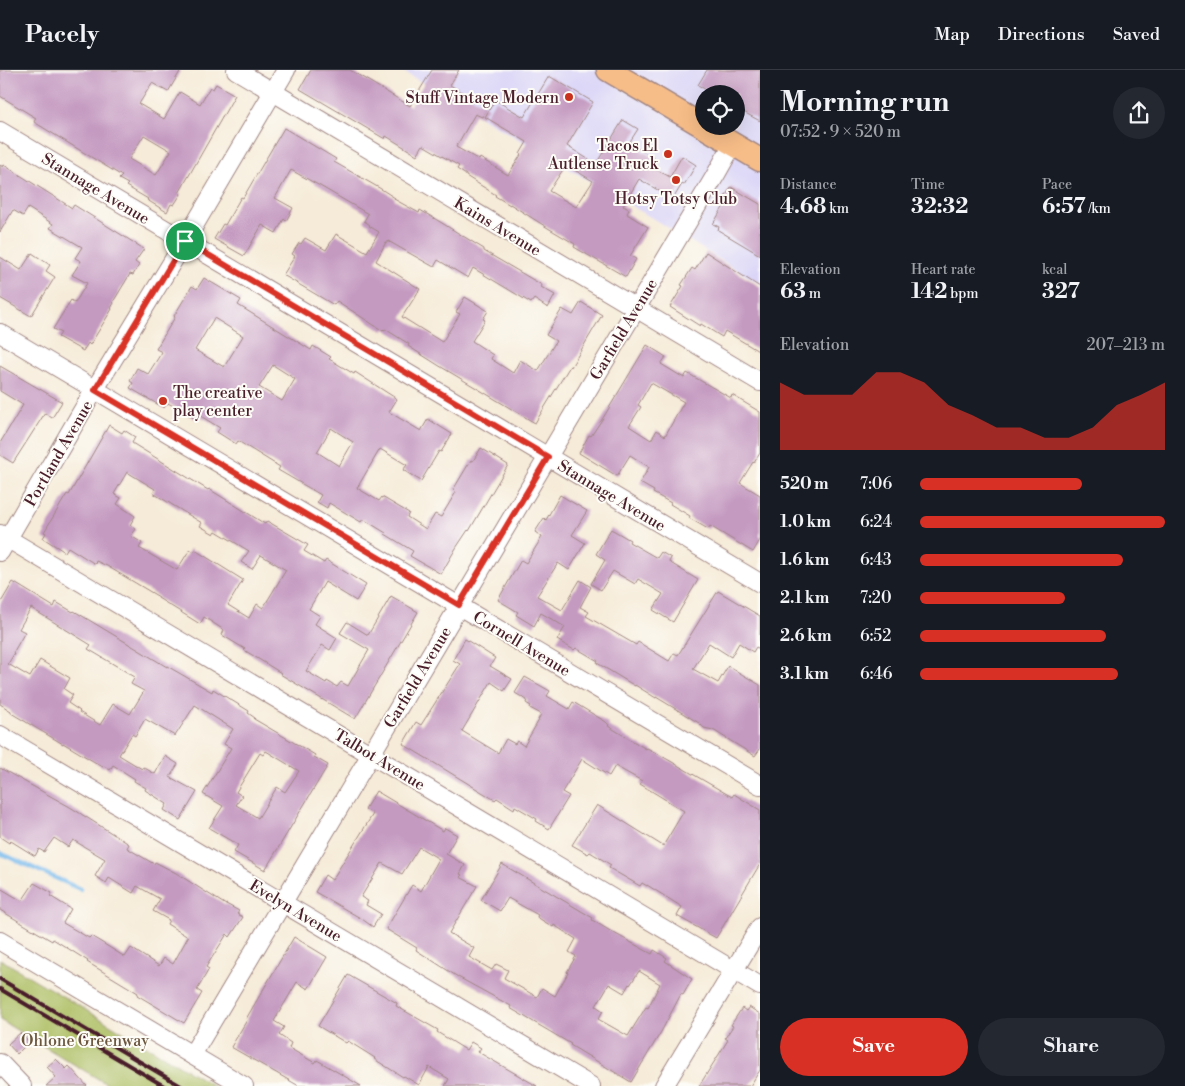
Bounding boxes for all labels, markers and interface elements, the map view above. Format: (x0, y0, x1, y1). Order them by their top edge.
text: Pacely (25, 20, 99, 50)
text: Map (934, 23, 970, 46)
text: Directions (998, 23, 1085, 46)
text: Saved (1113, 23, 1160, 46)
map controls (695, 85, 745, 135)
button: locate (695, 85, 745, 135)
text: Morning run (780, 85, 949, 120)
button: share (1113, 87, 1165, 139)
place label: Stuff Vintage Modern (406, 88, 559, 108)
marker: Stuff Vintage Modern (563, 91, 575, 103)
text: 07:52 · 9 × 520 m (780, 122, 901, 142)
place label: Tacos El Autlense Truck (547, 136, 660, 174)
marker: Tacos El Autlense Truck (662, 148, 674, 160)
street label: Stannage Avenue (38, 149, 153, 229)
marker: Hotsy Totsy Club (670, 174, 682, 186)
text: Distance (780, 176, 837, 194)
text: Time (911, 176, 945, 194)
text: Pace (1042, 176, 1072, 194)
place label: Hotsy Totsy Club (615, 189, 737, 209)
street label: Kains Avenue (450, 193, 545, 261)
text: 4.68 (780, 194, 826, 220)
text: 32:32 (911, 194, 968, 220)
text: 6:57 (1042, 194, 1086, 220)
text: km (826, 200, 849, 218)
text: /km (1086, 200, 1111, 218)
pin (164, 220, 206, 262)
icon: arrive (171, 227, 199, 255)
text: Elevation (780, 261, 841, 279)
text: Heart rate (911, 261, 976, 279)
text: kcal (1042, 261, 1067, 279)
street label: Garfield Avenue (586, 275, 662, 384)
text: 63 (780, 279, 806, 305)
text: 142 (911, 279, 947, 305)
text: 327 (1042, 279, 1080, 305)
text: m (806, 285, 821, 303)
text: bpm (947, 285, 979, 303)
text: Elevation (780, 335, 849, 355)
text: 207–213 m (1086, 335, 1165, 355)
place label: The creative play center (173, 383, 263, 421)
marker: The creative play center (157, 395, 169, 407)
street label: Portland Avenue (20, 397, 97, 510)
street label: Stannage Avenue (554, 456, 669, 536)
text: 520 m (780, 474, 829, 494)
text: 7:06 (860, 474, 892, 494)
text: 1.0 km (780, 512, 831, 532)
text: 6:24 (860, 512, 892, 532)
text: 1.6 km (780, 550, 829, 570)
text: 6:43 (860, 550, 892, 570)
text: 2.1 km (780, 588, 829, 608)
text: 7:20 (860, 588, 892, 608)
street label: Cornell Avenue (469, 607, 574, 681)
street label: Garfield Avenue (380, 623, 456, 732)
text: 2.6 km (780, 626, 831, 646)
text: 6:52 (860, 626, 891, 646)
text: 3.1 km (780, 664, 829, 684)
text: 6:46 (860, 664, 893, 684)
street label: Talbot Avenue (330, 725, 429, 795)
street label: Evelyn Avenue (246, 875, 345, 946)
button: Save (780, 1018, 968, 1076)
button: Share (978, 1018, 1165, 1076)
park label: Ohlone Greenway (21, 1031, 149, 1051)

